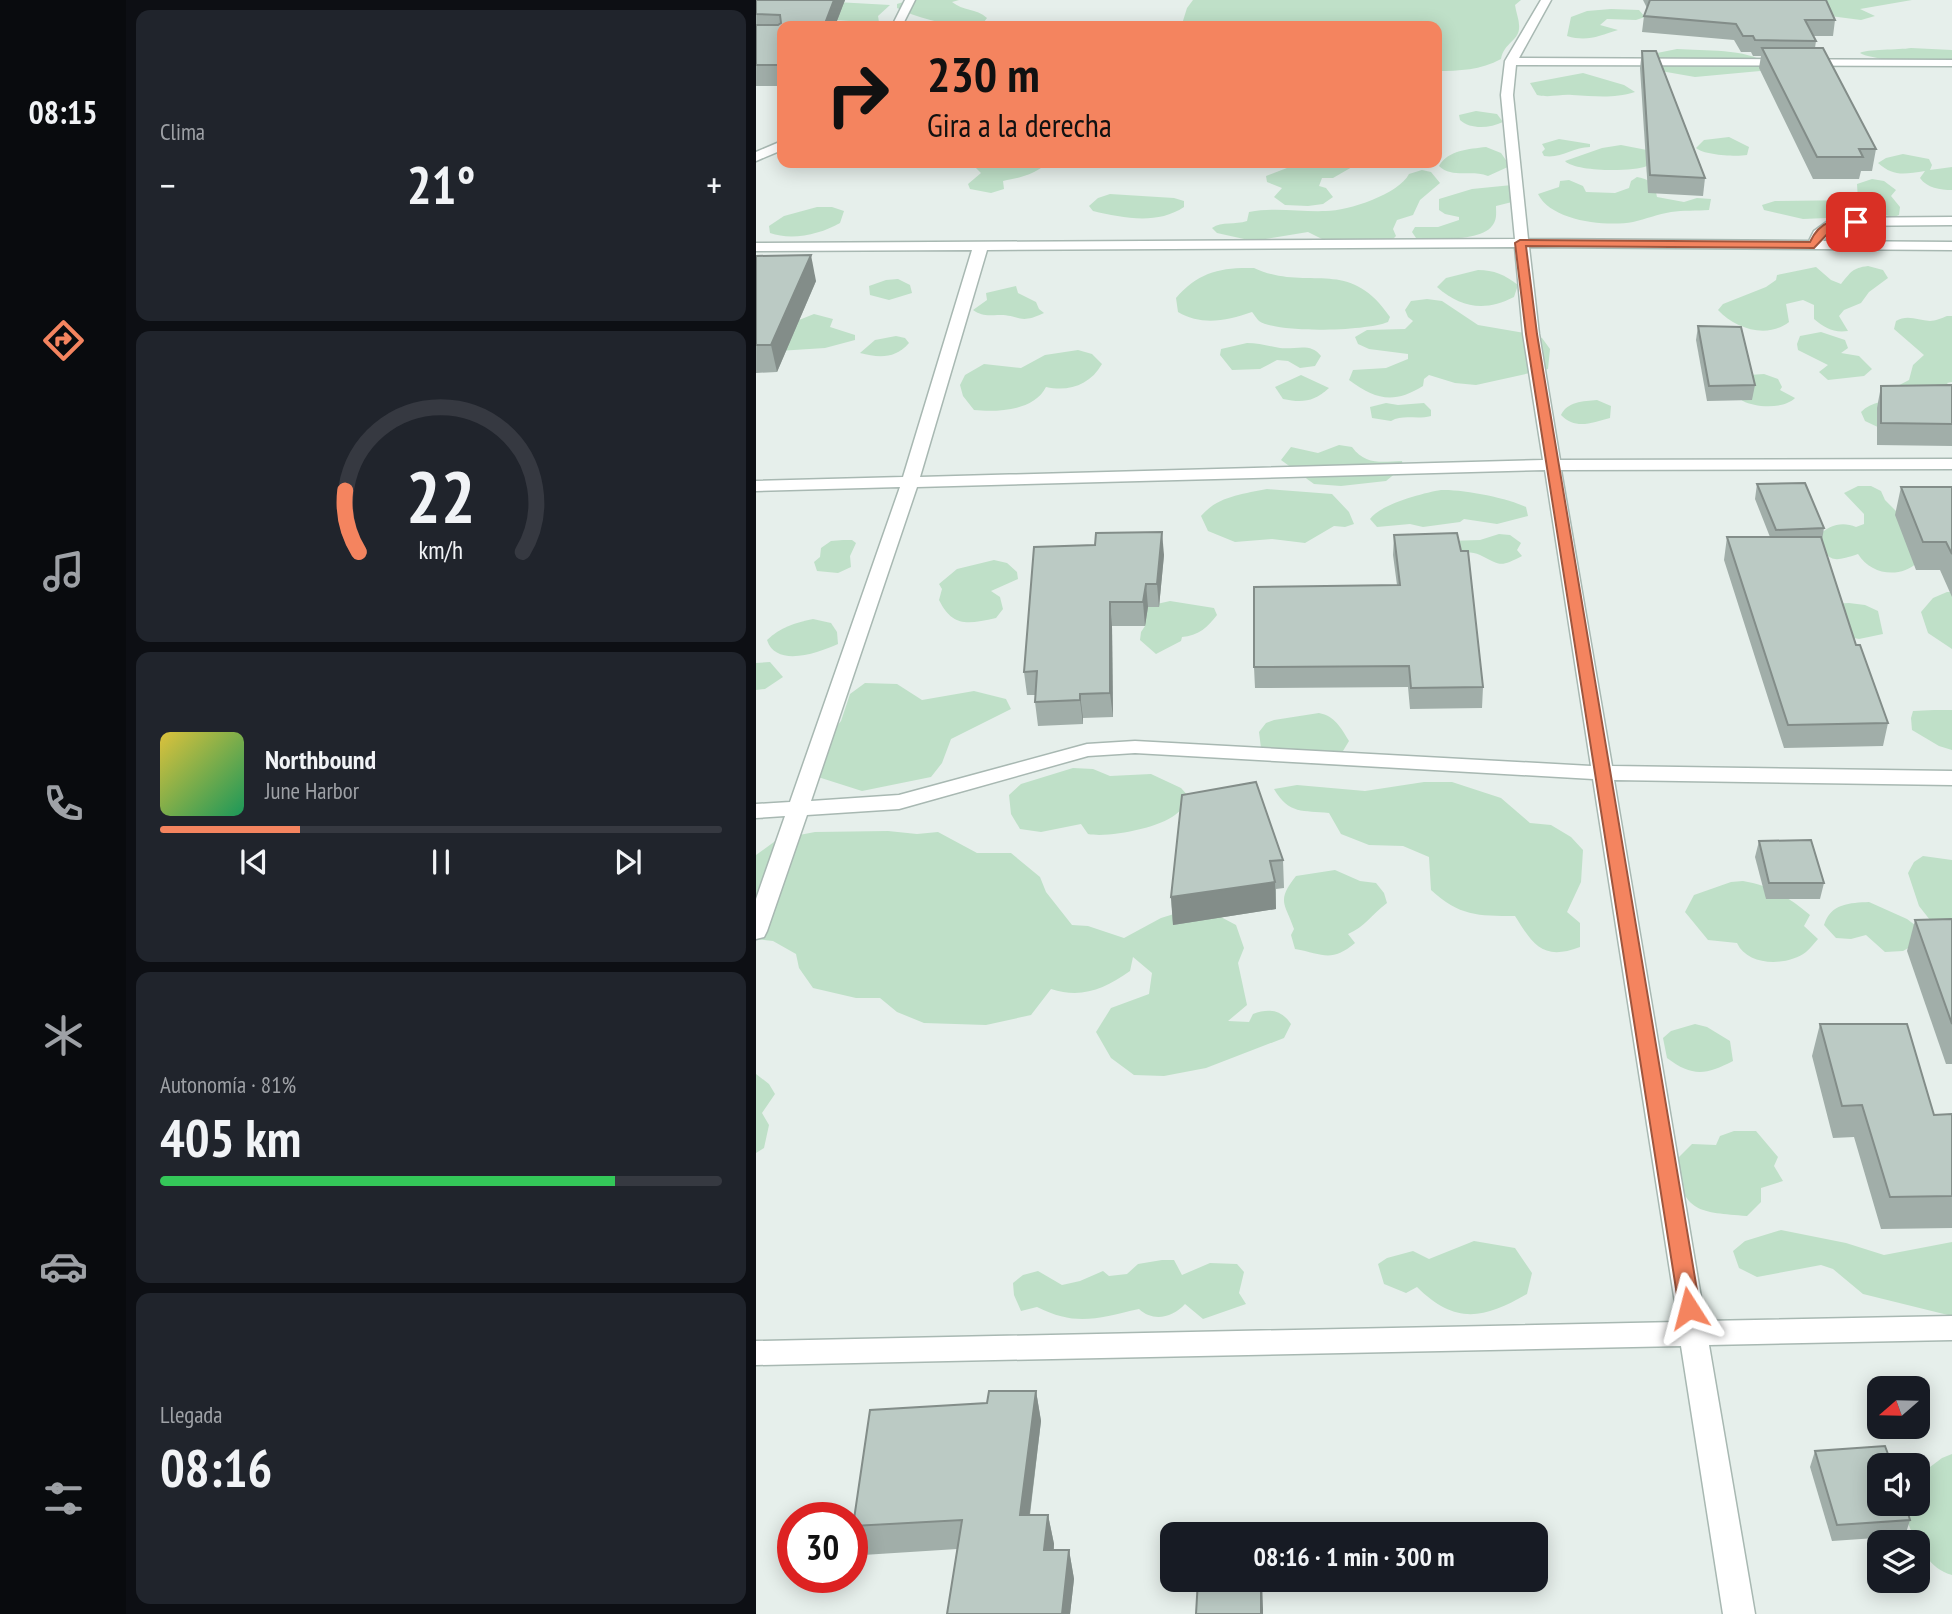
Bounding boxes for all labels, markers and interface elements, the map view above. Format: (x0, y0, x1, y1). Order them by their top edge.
text: 230 m (927, 42, 1040, 106)
icon: right (812, 49, 903, 140)
text: 08:15 (28, 91, 98, 133)
text: Gira a la derecha (927, 104, 1112, 146)
text: Clima (160, 117, 205, 146)
text: 21° (407, 151, 475, 218)
text: − (160, 160, 176, 209)
text: + (706, 160, 722, 209)
pin (1826, 192, 1886, 252)
icon: arrive (1837, 203, 1875, 241)
icon: directions (39, 316, 88, 365)
text: 22 (406, 449, 476, 543)
text: km/h (419, 534, 463, 566)
icon: music (39, 547, 88, 596)
text: Northbound (265, 743, 376, 776)
text: June Harbor (265, 776, 359, 805)
icon: phone (39, 779, 88, 828)
icon: previous (235, 843, 273, 881)
icon: pause (422, 843, 460, 881)
icon: next (609, 843, 647, 881)
icon: climate (39, 1011, 88, 1060)
text: Autonomía · 81% (160, 1070, 296, 1099)
text: 405 km (160, 1104, 301, 1171)
icon: car (39, 1242, 88, 1291)
position arrow (1652, 1271, 1726, 1345)
north arrow (1867, 1376, 1930, 1438)
map controls (1867, 1376, 1930, 1593)
text: Llegada (160, 1400, 223, 1429)
text: 08:16 (160, 1434, 272, 1501)
button: sound (1867, 1453, 1930, 1516)
icon: filters (39, 1474, 88, 1523)
speed limit sign: 30 (777, 1502, 868, 1593)
button: layers (1867, 1530, 1930, 1593)
text: 08:16 · 1 min · 300 m (1254, 1540, 1454, 1573)

